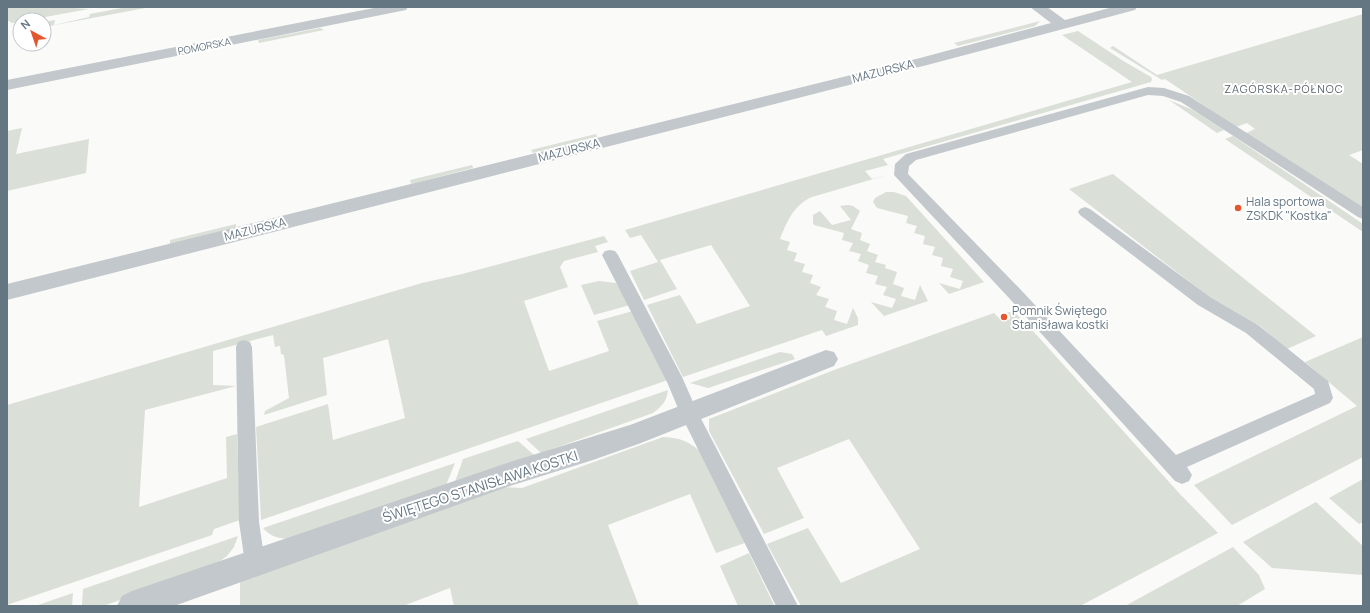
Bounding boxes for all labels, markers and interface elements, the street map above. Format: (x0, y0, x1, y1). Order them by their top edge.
north arrow (12, 12, 52, 52)
text: N (17, 16, 33, 32)
street label: POMORSKA (176, 34, 232, 58)
street label: MAZURSKA (850, 55, 916, 87)
district label: ZAGÓRSKA-PÓŁNOC (1224, 81, 1344, 96)
street label: MAZURSKA (536, 134, 602, 166)
place label: Hala sportowa ZSKDK "Kostka" (1246, 193, 1332, 224)
marker: Hala sportowa ZSKDK "Kostka" (1233, 203, 1243, 213)
street label: MAZURSKA (222, 213, 288, 245)
place label: Pomnik Świętego Stanisława kostki (1012, 302, 1108, 333)
marker: Pomnik Świętego Stanisława kostki (999, 312, 1009, 322)
street label: ŚWIĘTEGO STANISŁAWA KOSTKI (380, 445, 580, 527)

